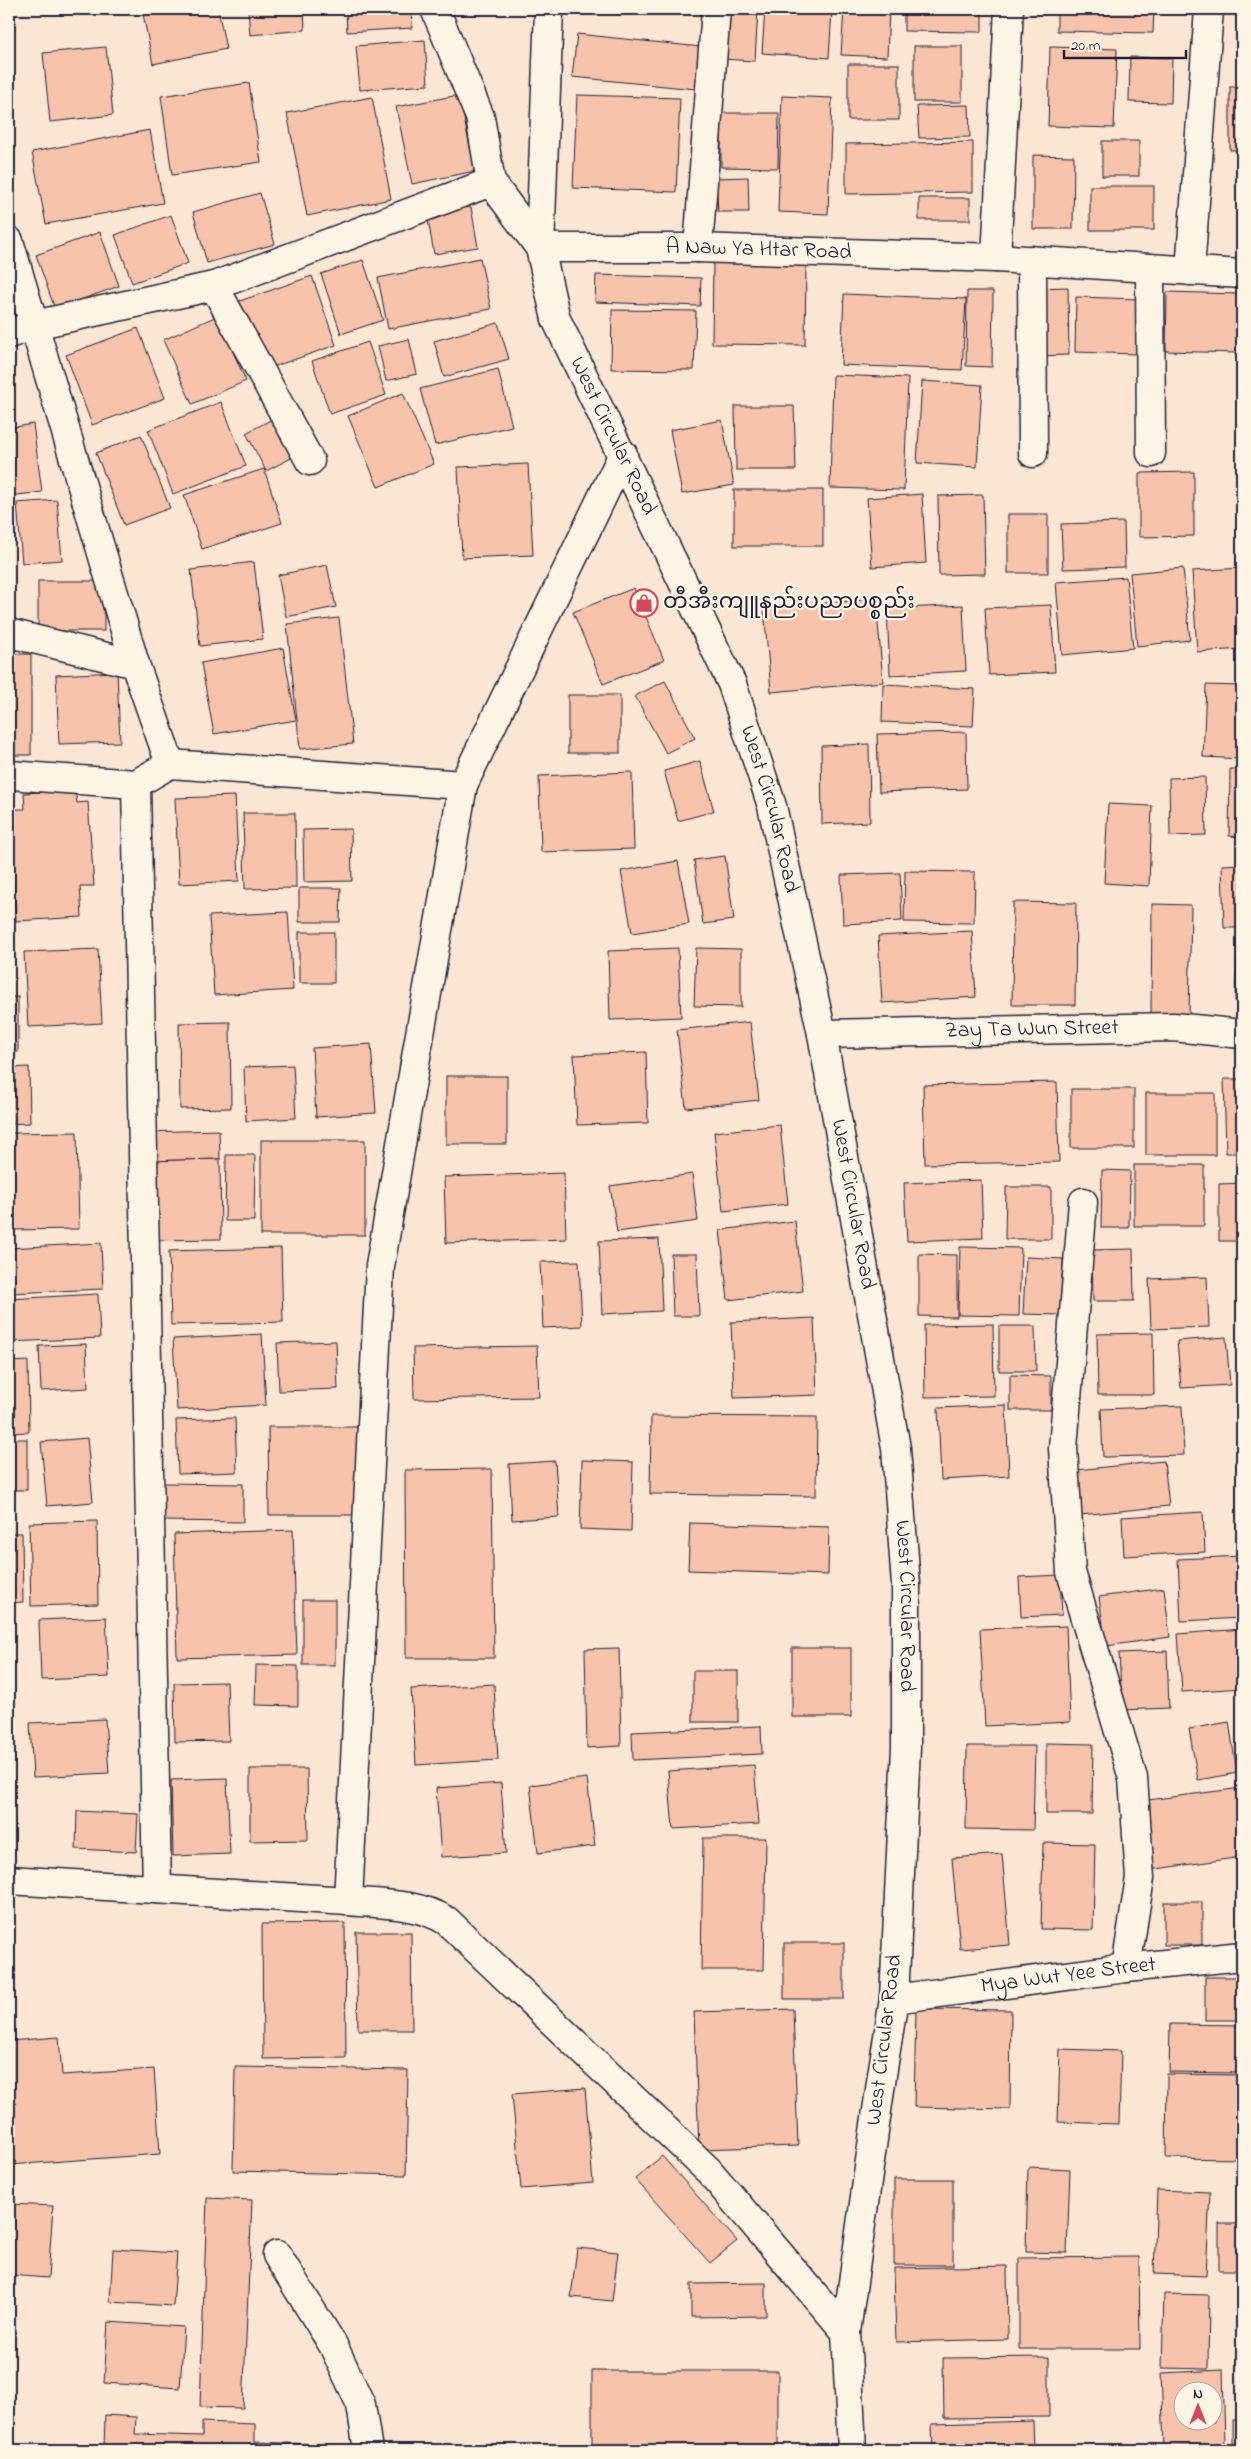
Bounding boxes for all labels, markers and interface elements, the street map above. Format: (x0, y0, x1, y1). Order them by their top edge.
scale bar (1064, 28, 1186, 60)
text: 20 m (1071, 35, 1101, 57)
street label: A Naw Ya Htar Road (666, 232, 852, 269)
street label: West Circular Road (561, 352, 664, 521)
place label: တီအီးကျူနည်းပညာပစ္စည်း (663, 585, 915, 619)
shop icon: တီအီးကျူနည်းပညာပစ္စည်း (629, 588, 659, 618)
street label: West Circular Road (731, 722, 807, 896)
street label: Zay Ta Wun Street (945, 1012, 1120, 1048)
street label: West Circular Road (822, 1117, 883, 1292)
street label: West Circular Road (885, 1519, 922, 1692)
street label: Mya Wut Yee Street (979, 1949, 1158, 2003)
street label: West Circular Road (859, 1953, 911, 2127)
north arrow (1174, 2382, 1224, 2432)
text: N (1193, 2384, 1203, 2405)

